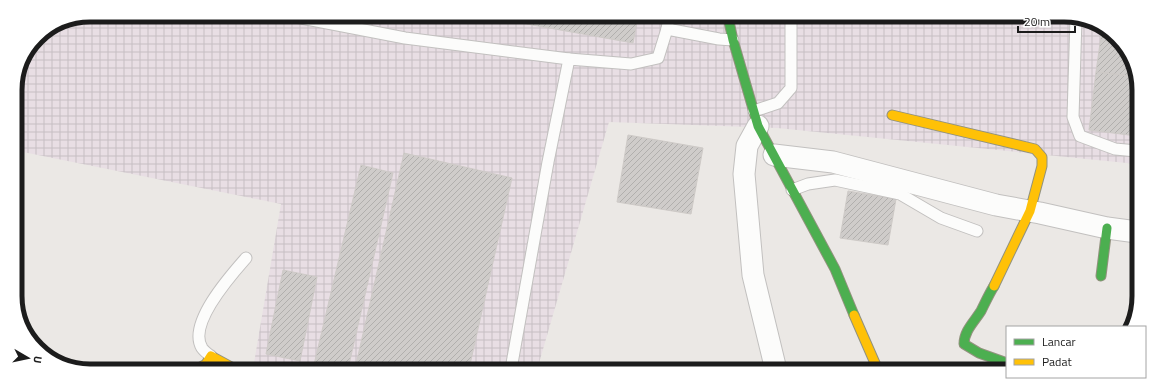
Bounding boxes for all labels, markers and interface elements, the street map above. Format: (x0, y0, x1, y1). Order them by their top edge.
scale bar (1018, 8, 1075, 34)
text: 20 m (1024, 12, 1050, 31)
legend (1006, 326, 1146, 378)
text: Lancar (1042, 332, 1076, 351)
north arrow (8, 338, 48, 378)
text: Padat (1042, 352, 1072, 371)
text: U (29, 355, 46, 364)

